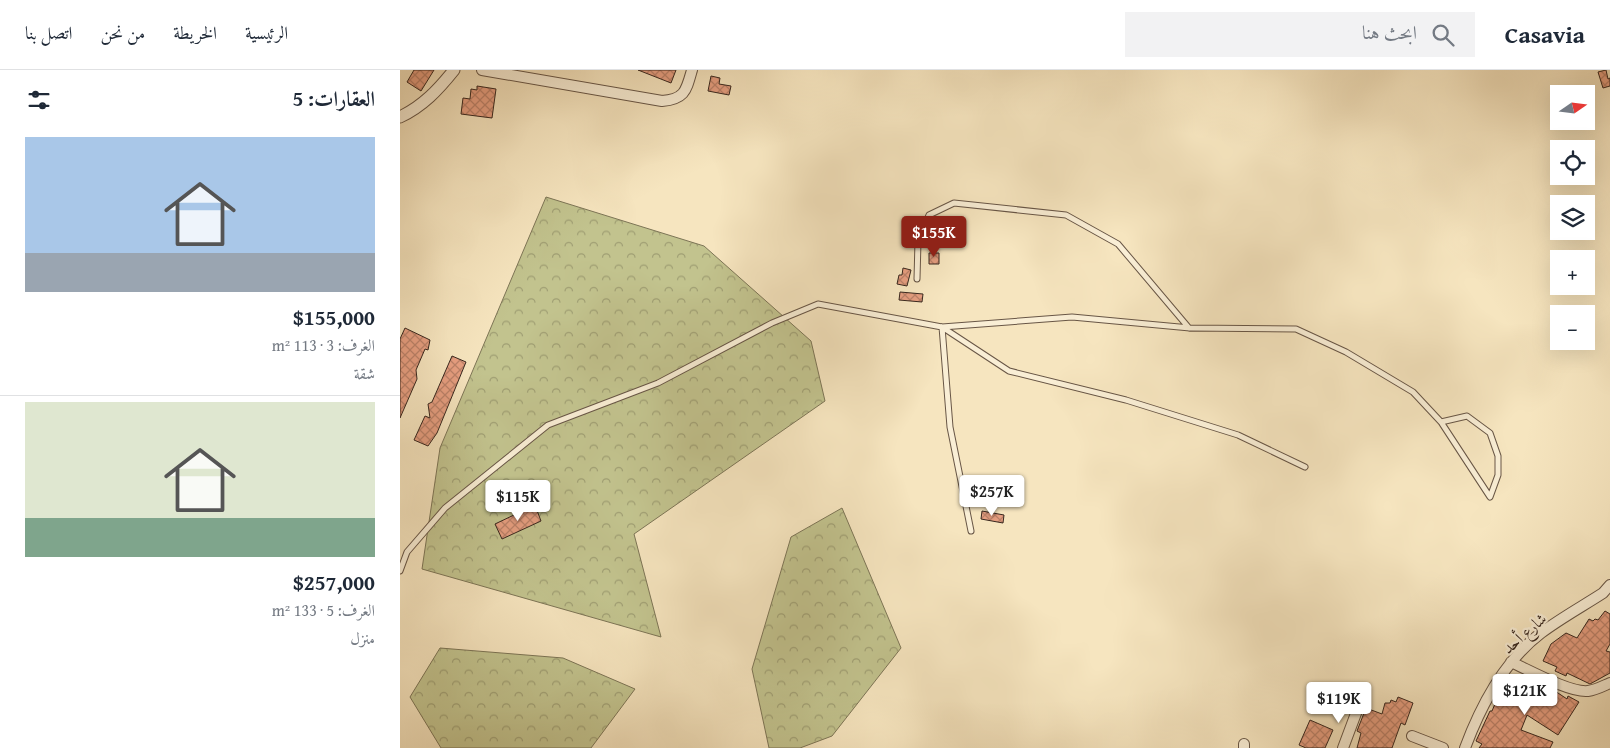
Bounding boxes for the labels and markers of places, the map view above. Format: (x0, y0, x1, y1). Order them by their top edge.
pin: $155K (899, 216, 969, 258)
pin: $257K (957, 474, 1027, 517)
pin: $115K (483, 480, 553, 522)
pin: $121K (1490, 674, 1560, 716)
pin: $119K (1304, 682, 1374, 724)

